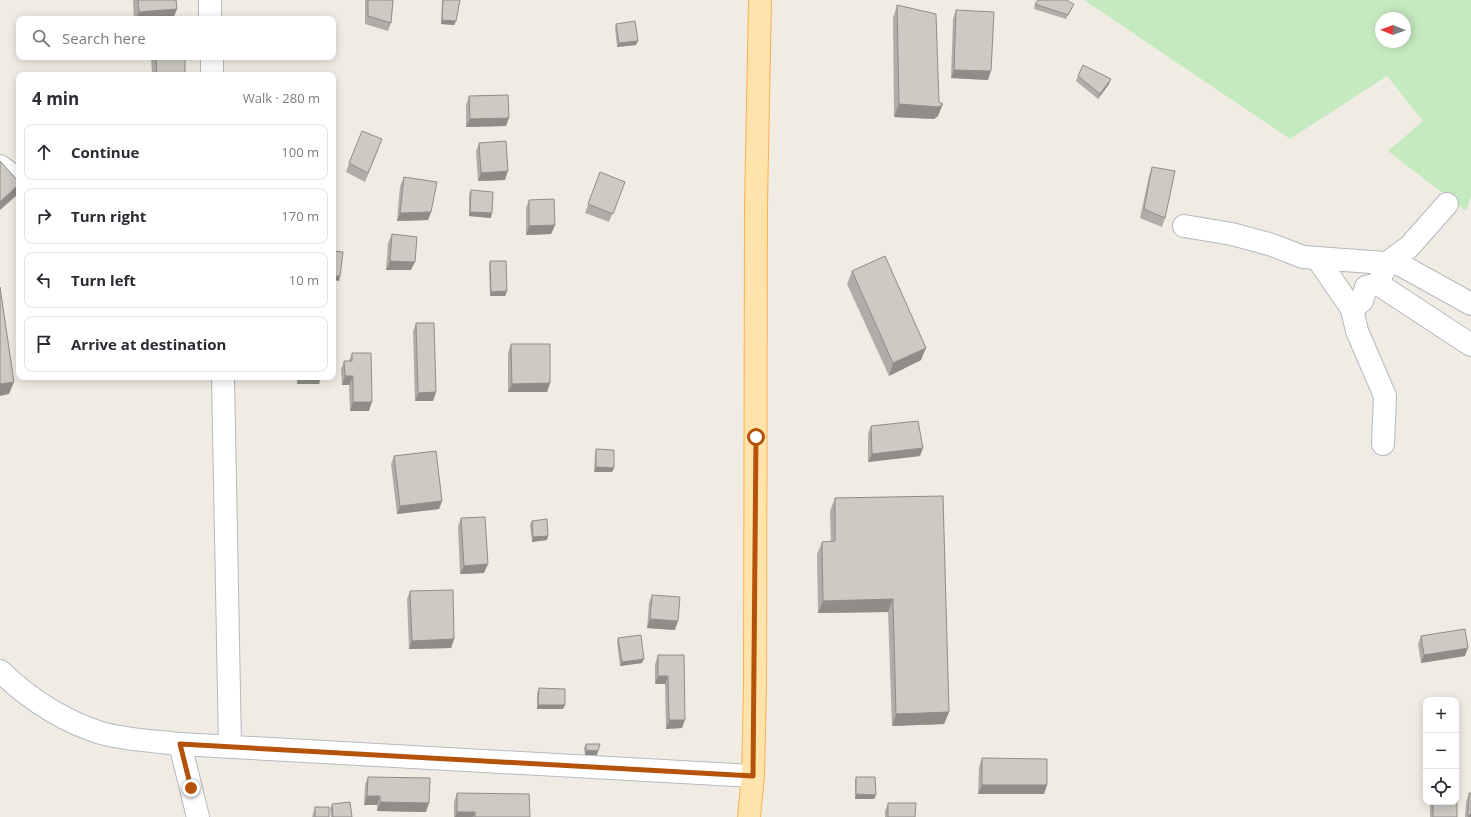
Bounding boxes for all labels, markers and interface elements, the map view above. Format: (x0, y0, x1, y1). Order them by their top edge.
north arrow (1375, 12, 1411, 48)
search box (16, 16, 336, 60)
icon: search (30, 27, 52, 49)
text: Search here (62, 28, 146, 48)
text: 4 min (32, 87, 79, 110)
text: Walk · 280 m (243, 89, 320, 107)
icon: ahead (33, 141, 55, 163)
text: Continue (71, 142, 139, 162)
text: 100 m (281, 143, 319, 161)
icon: right (33, 205, 55, 227)
text: Turn right (71, 206, 146, 226)
text: 170 m (281, 207, 319, 225)
icon: left (33, 269, 55, 291)
text: Turn left (71, 270, 136, 290)
text: 10 m (289, 271, 319, 289)
icon: arrive (33, 333, 55, 355)
text: Arrive at destination (71, 334, 226, 354)
route start (747, 428, 765, 446)
map controls (1423, 697, 1459, 805)
button: + (1423, 697, 1459, 733)
button: − (1423, 733, 1459, 769)
button: locate (1423, 769, 1459, 805)
route end (182, 779, 200, 797)

